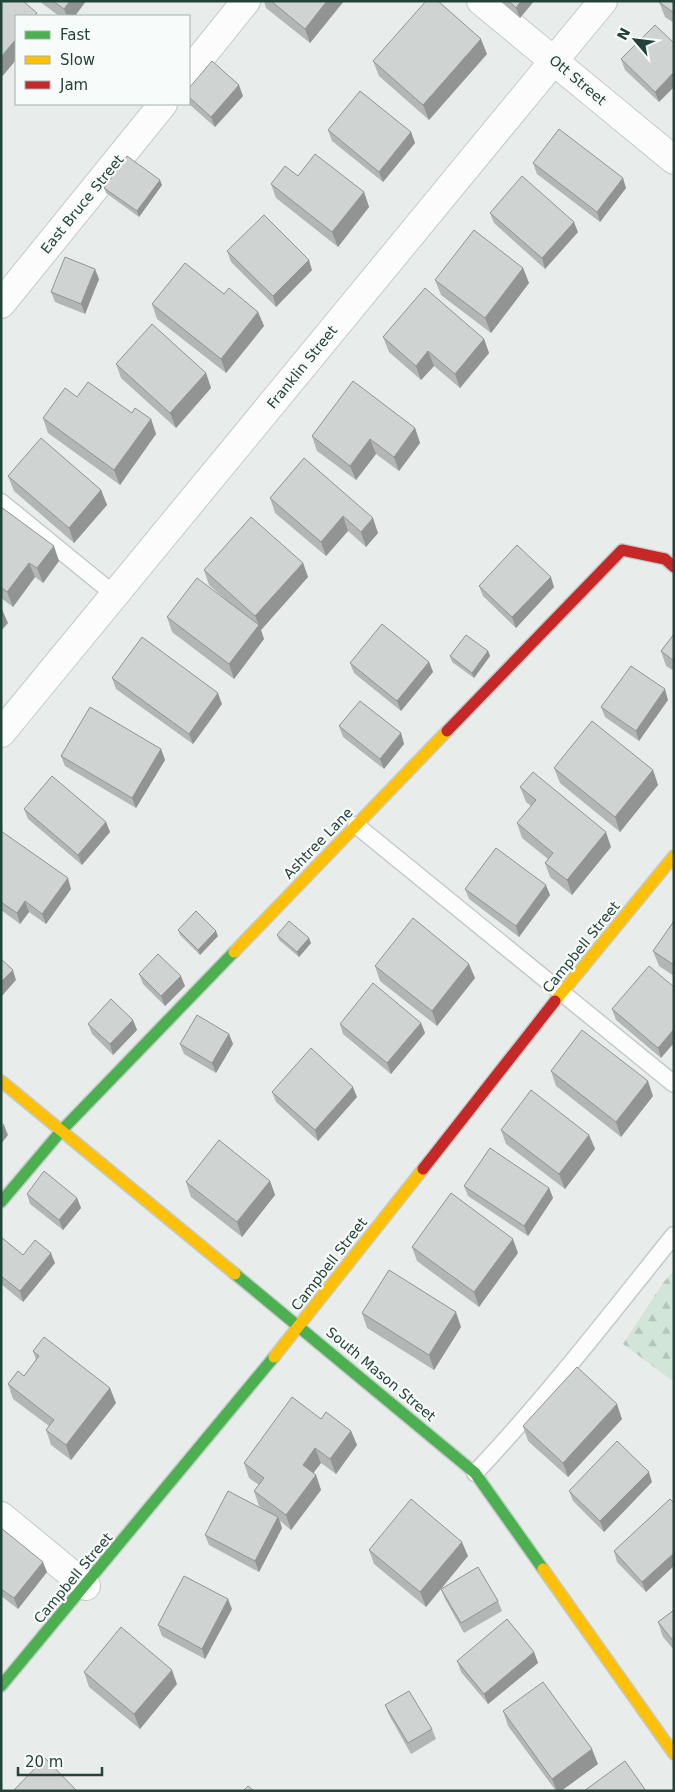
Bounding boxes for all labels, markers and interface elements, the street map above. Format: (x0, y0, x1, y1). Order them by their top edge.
legend (15, 15, 190, 105)
north arrow (610, 15, 660, 65)
text: N (614, 25, 633, 43)
text: Fast (60, 26, 90, 44)
text: Slow (60, 51, 95, 69)
street label: Ott Street (546, 52, 610, 109)
text: Jam (59, 76, 88, 94)
street label: East Bruce Street (37, 151, 127, 257)
street label: Franklin Street (264, 322, 341, 412)
street label: Ashtree Lane (280, 804, 356, 882)
street label: Campbell Street (539, 898, 623, 996)
street label: Campbell Street (288, 1214, 370, 1314)
street label: South Mason Street (323, 1324, 439, 1425)
street label: Campbell Street (31, 1529, 116, 1626)
scale bar (18, 1744, 101, 1776)
text: 20 m (25, 1753, 63, 1771)

